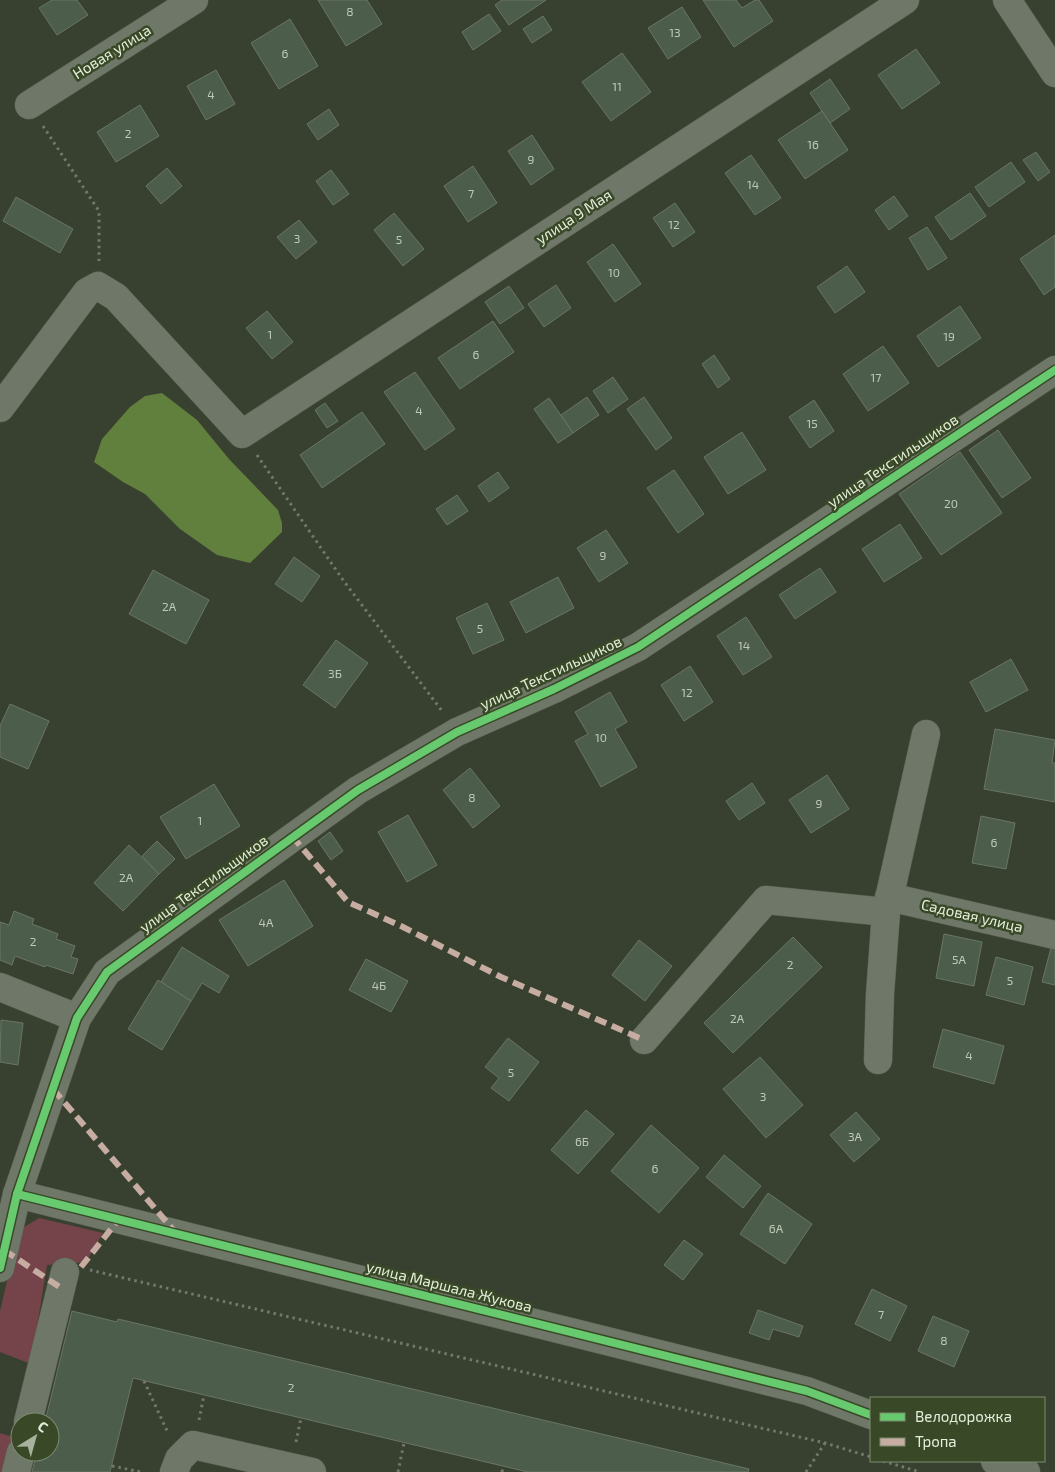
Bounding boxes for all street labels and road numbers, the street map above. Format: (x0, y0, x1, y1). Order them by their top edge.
street label: Новая улица (69, 20, 154, 83)
street label: улица 9 Мая (532, 185, 615, 248)
street label: улица Текстильщиков (823, 410, 962, 512)
street label: улица Текстильщиков (477, 631, 625, 714)
street label: улица Текстильщиков (136, 831, 272, 937)
street label: Садовая улица (919, 895, 1025, 936)
street label: улица Маршала Жукова (364, 1257, 534, 1316)

